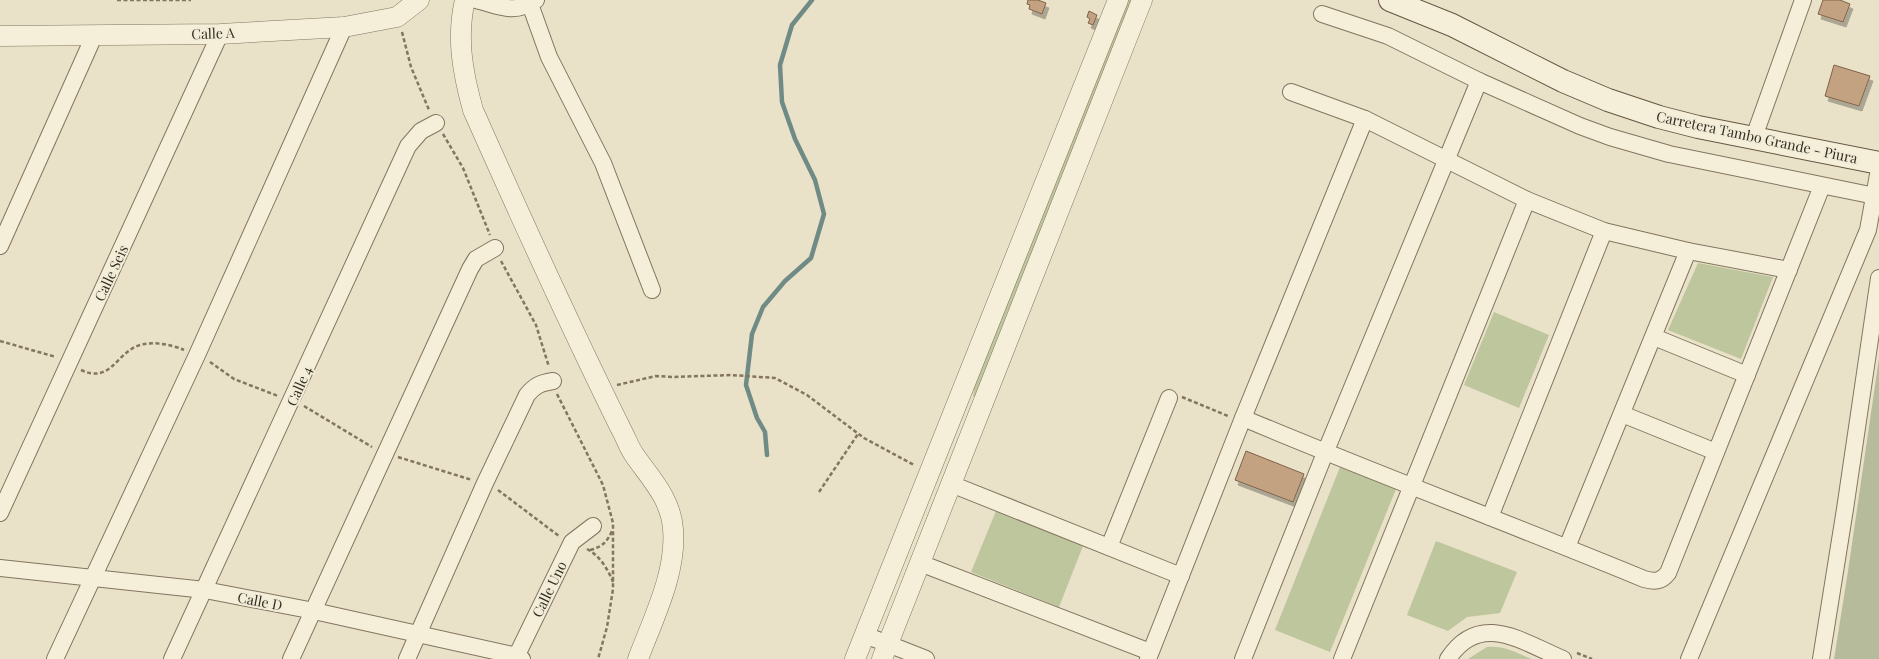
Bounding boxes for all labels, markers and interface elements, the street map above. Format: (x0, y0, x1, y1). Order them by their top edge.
street label: Calle A (191, 23, 235, 43)
street label: Carretera Tambo Grande - Piura (1655, 106, 1859, 168)
street label: Calle Seis (90, 242, 132, 304)
street label: Calle 4 (282, 363, 316, 409)
street label: Calle Uno (527, 557, 571, 620)
street label: Calle D (236, 587, 284, 615)

